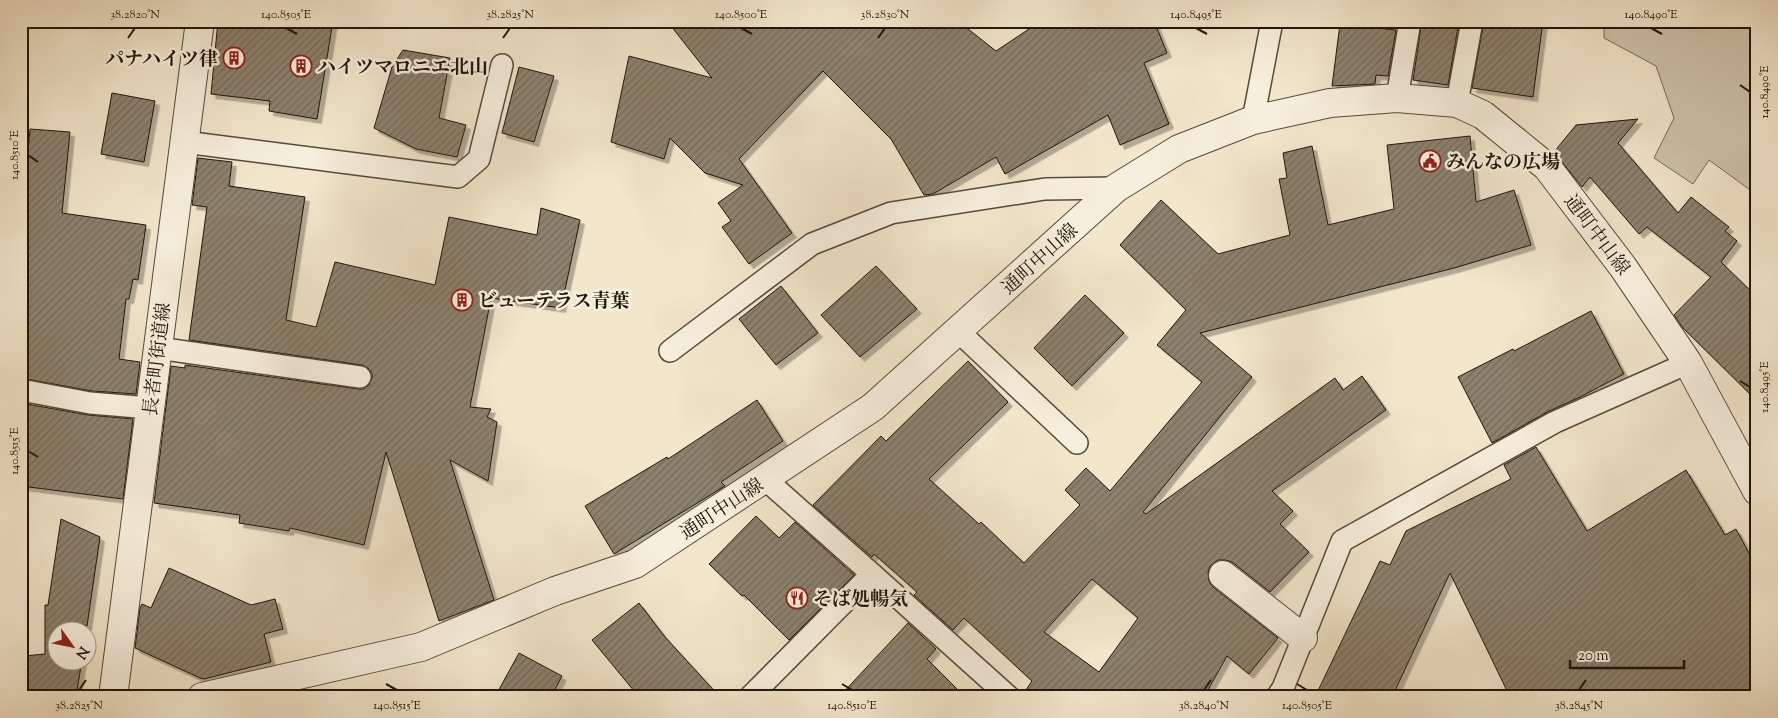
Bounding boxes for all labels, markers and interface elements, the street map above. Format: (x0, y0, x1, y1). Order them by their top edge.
text: 38.2820°N (110, 6, 160, 24)
text: 140.8505°E (261, 6, 312, 24)
text: 38.2825°N (486, 6, 534, 24)
text: 140.8500°E (715, 6, 768, 24)
text: 38.2830°N (861, 6, 910, 24)
text: 140.8495°E (1170, 6, 1222, 24)
text: 140.8490°E (1624, 6, 1678, 24)
building icon: パナハイツ律 (222, 46, 246, 70)
place label: パナハイツ律 (105, 47, 218, 74)
building icon: ハイツマロニエ北山 (289, 54, 313, 78)
place label: ハイツマロニエ北山 (317, 55, 488, 82)
text: 140.8490°E (1756, 65, 1774, 119)
text: 140.8510°E (6, 129, 24, 180)
public building icon: みんなの広場 (1418, 149, 1442, 173)
place label: みんなの広場 (1446, 150, 1560, 177)
street label: 通町中山線 (1557, 189, 1635, 282)
street label: 通町中山線 (996, 218, 1085, 302)
building icon: ビューテラス青葉 (450, 288, 474, 312)
place label: ビューテラス青葉 (478, 289, 629, 316)
street label: 長者町街道線 (138, 301, 179, 418)
text: 140.8495°E (1756, 361, 1774, 413)
text: 140.8515°E (6, 426, 24, 475)
street label: 通町中山線 (675, 473, 770, 547)
restaurant icon: そば処暢気 (785, 586, 809, 610)
place label: そば処暢気 (813, 587, 908, 614)
north arrow (48, 620, 98, 670)
scale bar (1570, 638, 1684, 670)
text: N (70, 642, 93, 662)
text: 20 m (1578, 646, 1609, 667)
text: 38.2825°N (55, 697, 103, 715)
text: 140.8515°E (373, 697, 422, 715)
text: 140.8510°E (827, 697, 878, 715)
text: 38.2840°N (1179, 697, 1229, 715)
text: 140.8505°E (1282, 697, 1333, 715)
text: 38.2845°N (1555, 697, 1603, 715)

